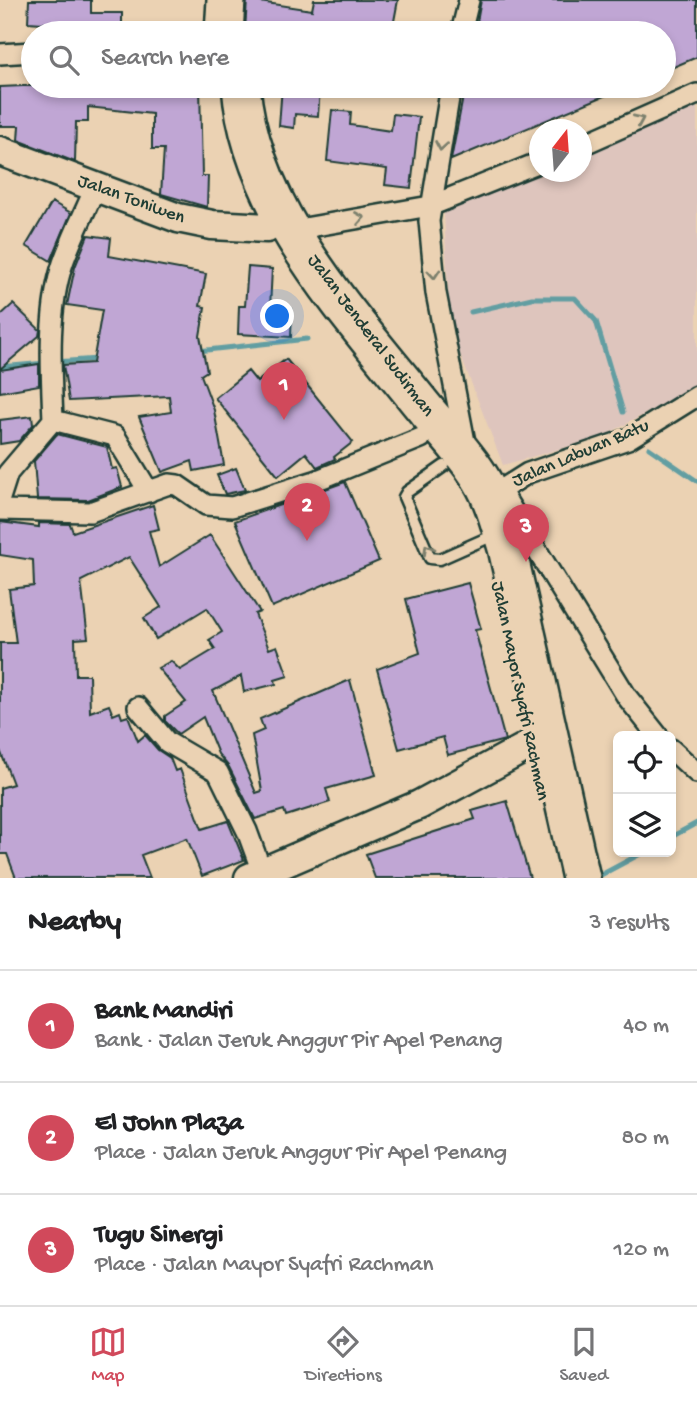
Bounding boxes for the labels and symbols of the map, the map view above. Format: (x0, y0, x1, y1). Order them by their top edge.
one-way arrow (632, 114, 645, 128)
north arrow (529, 119, 592, 182)
one-way arrow (434, 140, 449, 152)
street label: Jalan Toniwen (74, 170, 188, 230)
one-way arrow (354, 212, 366, 227)
street label: Jalan Jenderal Sudirman (301, 250, 439, 422)
one-way arrow (426, 269, 441, 280)
your location (260, 299, 294, 333)
pin: 1 (261, 362, 307, 420)
street label: Jalan Labuan Batu (509, 415, 653, 493)
pin: 2 (284, 483, 330, 541)
pin: 3 (503, 504, 549, 562)
one-way arrow (423, 544, 436, 557)
street label: Jalan Mayor Syafri Rachman (485, 579, 553, 803)

